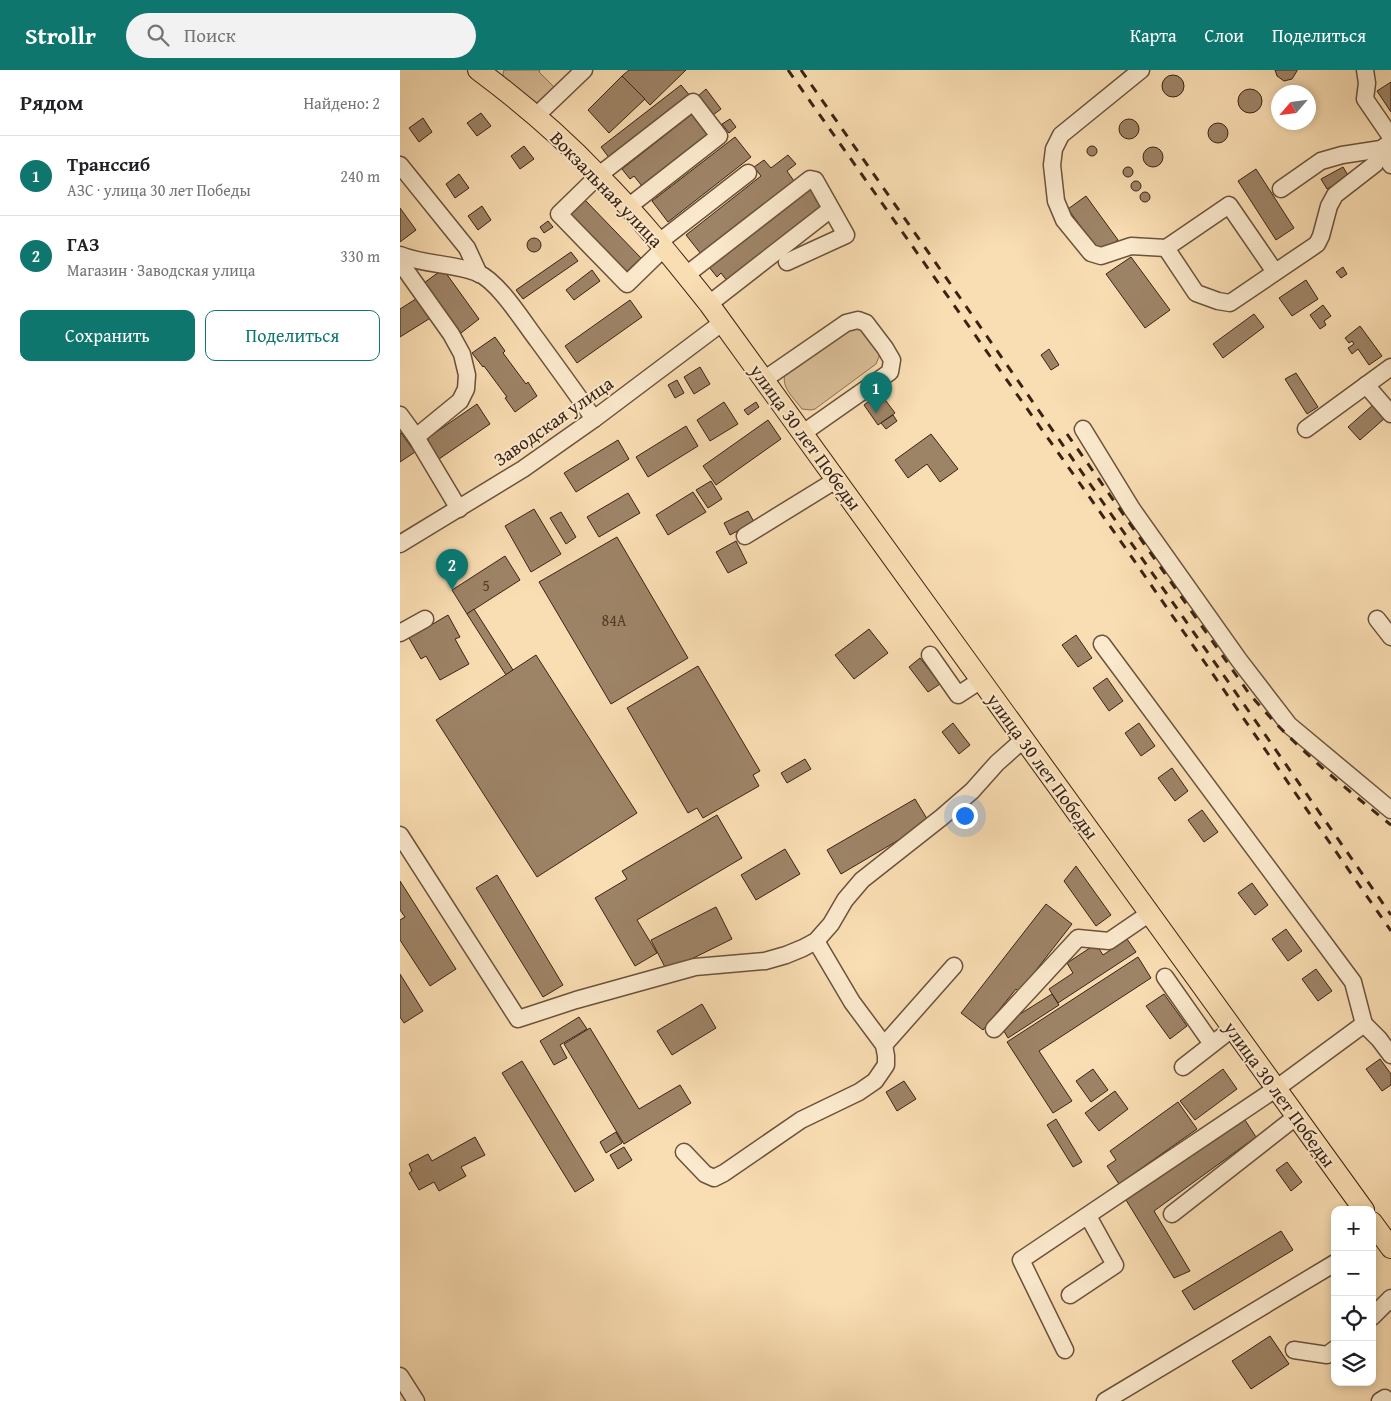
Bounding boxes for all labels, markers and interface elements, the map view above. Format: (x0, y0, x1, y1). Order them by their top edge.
search box (126, 13, 476, 58)
text: Strollr (25, 18, 96, 53)
icon: search (144, 21, 172, 49)
text: Поиск (184, 21, 236, 49)
text: Карта (1130, 22, 1177, 49)
text: Слои (1205, 22, 1244, 49)
text: Поделиться (1272, 22, 1366, 49)
north arrow (1271, 85, 1316, 130)
text: Рядом (20, 87, 83, 118)
text: Найдено: 2 (303, 91, 380, 115)
street label: Вокзальная улица (544, 124, 670, 254)
text: Транссиб (67, 150, 150, 178)
text: 1 (32, 164, 40, 188)
text: 240 m (340, 164, 380, 188)
text: АЗС · улица 30 лет Победы (67, 178, 251, 202)
text: ГАЗ (67, 230, 100, 258)
text: 2 (32, 244, 40, 268)
text: 330 m (340, 244, 380, 268)
text: Магазин · Заводская улица (67, 258, 255, 282)
button: Сохранить (20, 310, 195, 361)
button: Поделиться (205, 310, 380, 361)
street label: улица 30 лет Победы (743, 357, 869, 516)
street label: Заводская улица (487, 369, 619, 473)
pin: 1 (860, 372, 892, 413)
pin: 2 (436, 549, 468, 590)
house number: 5 (482, 573, 490, 597)
house number: 84А (601, 608, 627, 632)
street label: улица 30 лет Победы (980, 686, 1106, 845)
your location (952, 803, 978, 829)
street label: улица 30 лет Победы (1217, 1014, 1343, 1173)
map controls (1331, 1206, 1376, 1386)
button: + (1331, 1206, 1376, 1251)
button: − (1331, 1251, 1376, 1296)
button: locate (1331, 1296, 1376, 1341)
button: layers (1331, 1341, 1376, 1386)

